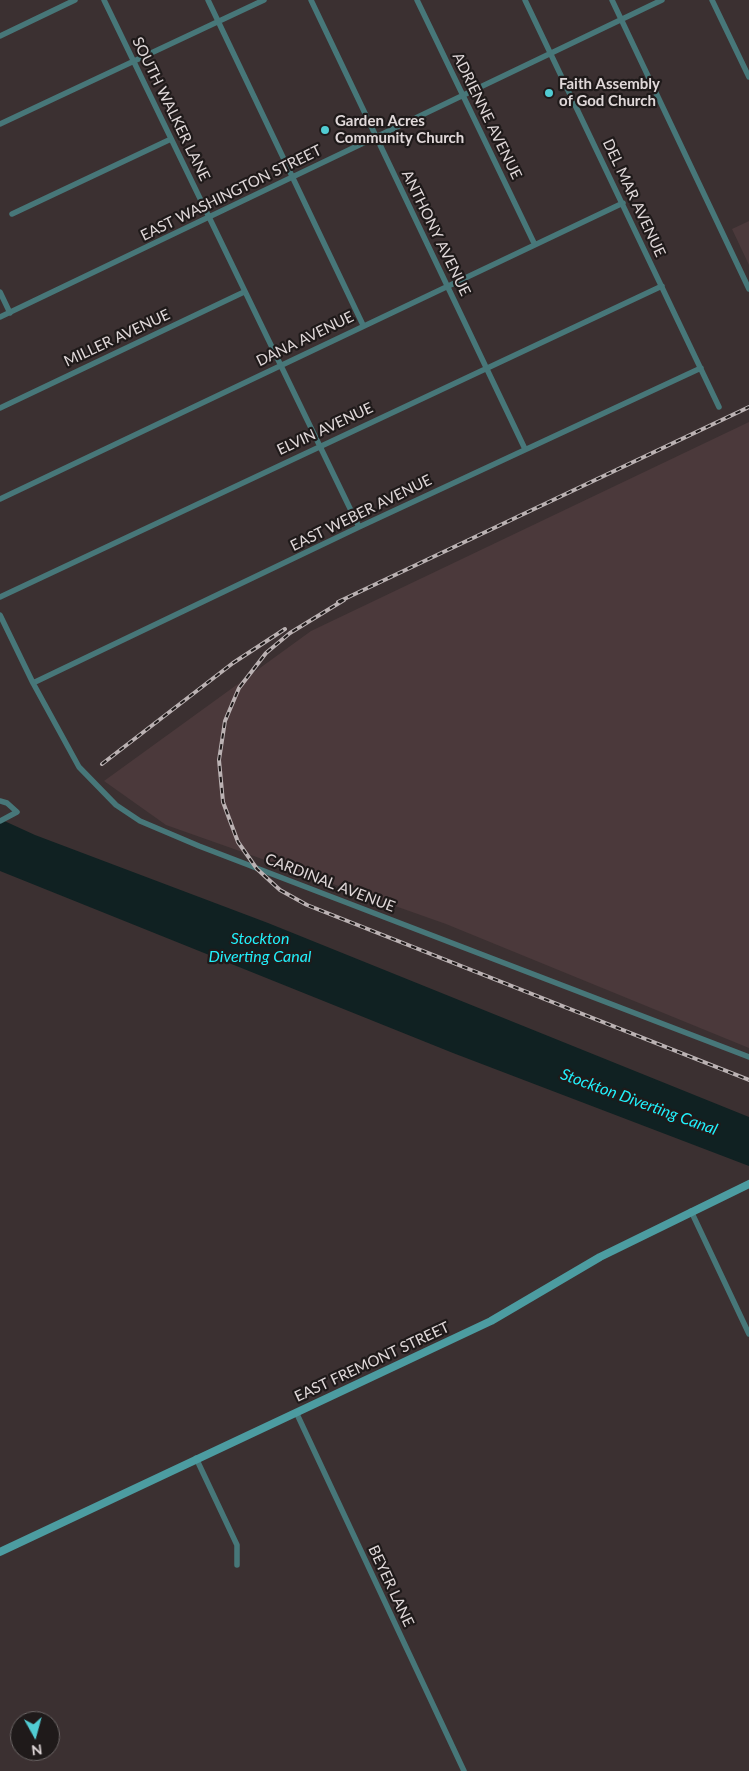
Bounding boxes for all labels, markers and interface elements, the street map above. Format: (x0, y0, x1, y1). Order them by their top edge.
street label: SOUTH WALKER LANE (128, 34, 214, 184)
street label: ADRIENNE AVENUE (449, 50, 525, 182)
place label: Faith Assembly of God Church (559, 75, 660, 110)
marker: Faith Assembly of God Church (543, 87, 555, 99)
place label: Garden Acres Community Church (335, 112, 464, 147)
marker: Garden Acres Community Church (319, 124, 331, 136)
street label: DEL MAR AVENUE (599, 136, 669, 260)
street label: EAST WASHINGTON STREET (138, 141, 324, 245)
street label: ANTHONY AVENUE (398, 167, 474, 299)
street label: MILLER AVENUE (61, 306, 173, 370)
street label: DANA AVENUE (253, 308, 357, 370)
street label: ELVIN AVENUE (274, 399, 376, 459)
street label: EAST WEBER AVENUE (288, 471, 434, 555)
street label: CARDINAL AVENUE (263, 850, 397, 916)
water label: Stockton Diverting Canal (209, 929, 311, 967)
water label: Stockton Diverting Canal (558, 1065, 720, 1139)
street label: EAST FREMONT STREET (292, 1318, 452, 1406)
street label: BEYER LANE (364, 1543, 418, 1629)
north arrow (10, 1711, 60, 1761)
text: N (30, 1741, 43, 1759)

